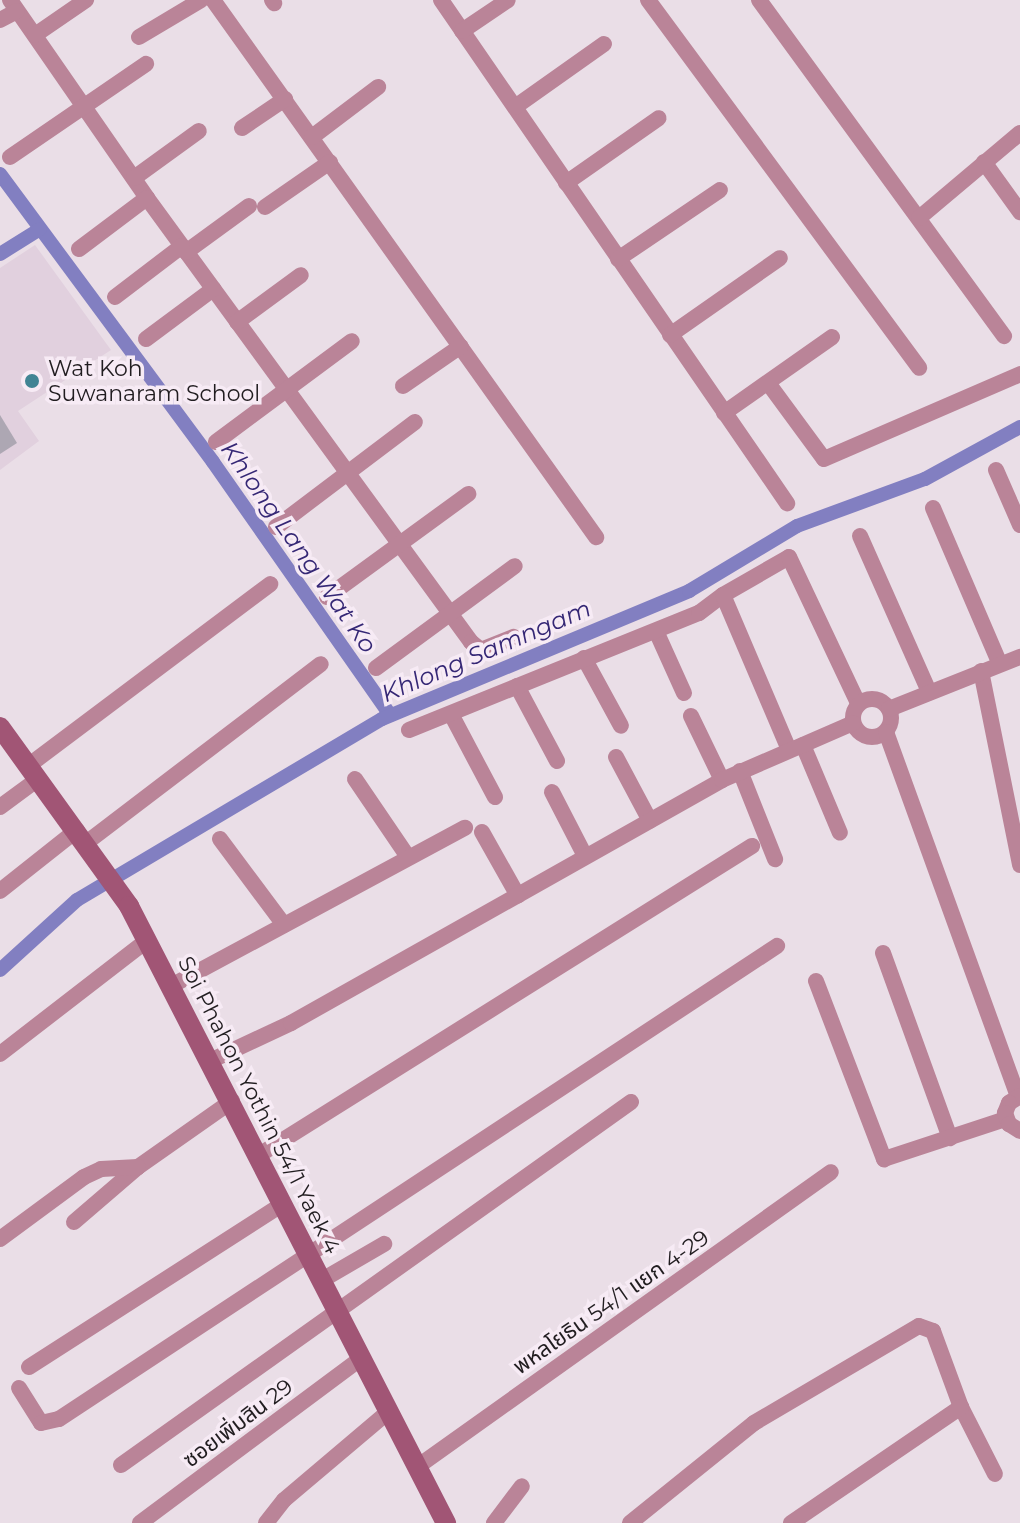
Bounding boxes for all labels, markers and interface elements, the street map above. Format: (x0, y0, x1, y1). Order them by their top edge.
place label: Wat Koh Suwanaram School (48, 355, 260, 406)
marker: Wat Koh Suwanaram School (23, 372, 41, 390)
water label: Khlong Lang Wat Ko (215, 436, 383, 658)
water label: Khlong Samngam (377, 594, 595, 708)
street label: Soi Phahon Yothin 54/1 Yaek 4 (172, 952, 346, 1258)
street label: พหลโยธิน 54/1 แยก 4-29 (508, 1224, 714, 1380)
street label: ซอยเพิ่มสิน 29 (178, 1373, 298, 1473)

